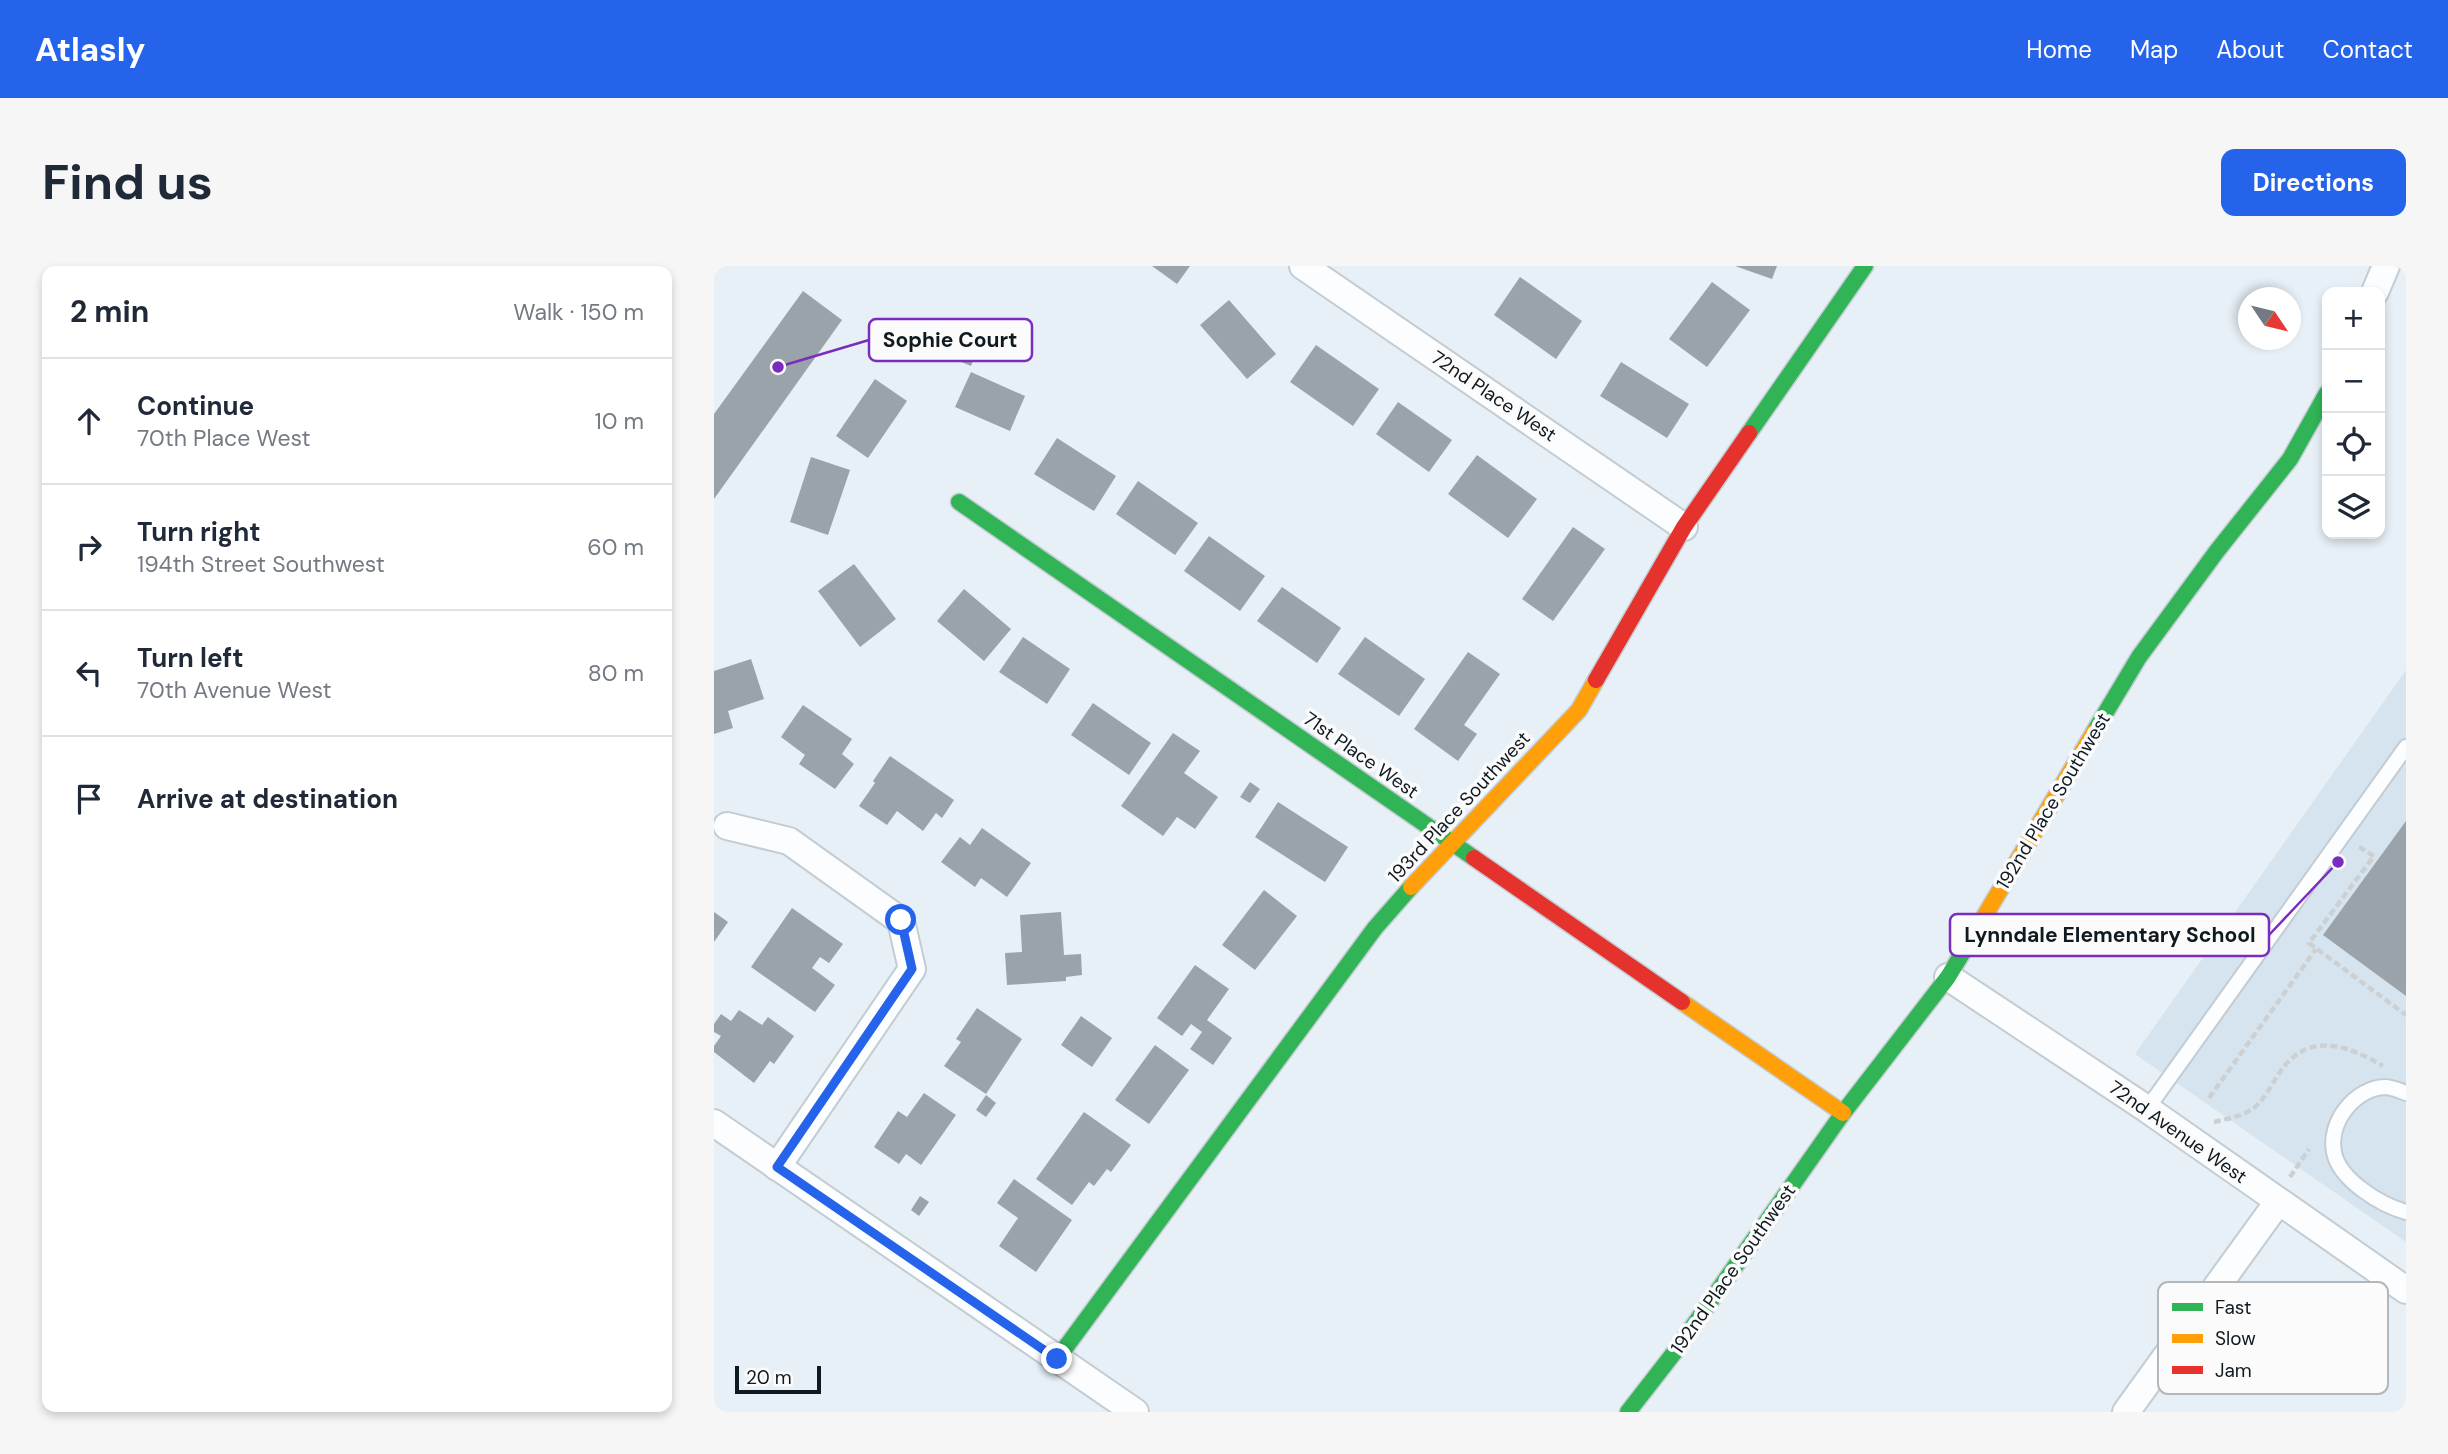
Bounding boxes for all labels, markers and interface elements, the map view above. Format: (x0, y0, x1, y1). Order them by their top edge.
text: Atlasly (35, 28, 145, 71)
text: Home (2026, 34, 2092, 65)
text: Map (2130, 34, 2178, 65)
text: About (2216, 34, 2285, 65)
text: Contact (2323, 34, 2413, 65)
button: Directions (2221, 149, 2406, 216)
text: Find us (42, 150, 213, 214)
north arrow (2238, 287, 2301, 350)
map controls (2322, 287, 2385, 539)
button: + (2322, 287, 2385, 350)
text: 2 min (70, 292, 149, 331)
text: Walk · 150 m (513, 297, 644, 327)
callout: Sophie Court (869, 319, 1032, 361)
text: Sophie Court (883, 326, 1017, 354)
street label: 72nd Place West (1427, 345, 1561, 447)
button: − (2322, 350, 2385, 413)
text: Continue (137, 389, 254, 423)
icon: ahead (70, 402, 108, 440)
text: 10 m (594, 406, 644, 436)
button: locate (2322, 413, 2385, 476)
text: 70th Place West (137, 423, 311, 453)
button: layers (2322, 476, 2385, 539)
text: Turn right (137, 515, 261, 549)
icon: right (70, 528, 108, 566)
text: 60 m (587, 532, 644, 562)
text: 194th Street Southwest (137, 549, 385, 579)
text: Turn left (137, 641, 244, 675)
icon: left (70, 654, 108, 692)
text: 80 m (588, 658, 644, 688)
text: 70th Avenue West (137, 675, 332, 705)
street label: 71st Place West (1299, 706, 1423, 804)
street label: 192nd Place Southwest (1990, 708, 2116, 894)
street label: 193rd Place Southwest (1382, 726, 1536, 888)
icon: arrive (70, 780, 108, 818)
text: Arrive at destination (137, 782, 398, 816)
route start (885, 904, 916, 935)
callout: Lynndale Elementary School (1950, 914, 2269, 956)
text: Lynndale Elementary School (1964, 921, 2256, 949)
street label: 72nd Avenue West (2104, 1075, 2252, 1189)
street label: 192nd Place Southwest (1665, 1179, 1801, 1359)
legend (2158, 1282, 2388, 1394)
text: Fast (2215, 1295, 2251, 1320)
text: Slow (2215, 1326, 2256, 1351)
route end (1041, 1343, 1072, 1374)
text: Jam (2215, 1358, 2252, 1383)
scale bar (735, 1363, 821, 1395)
text: 20 m (746, 1365, 792, 1390)

